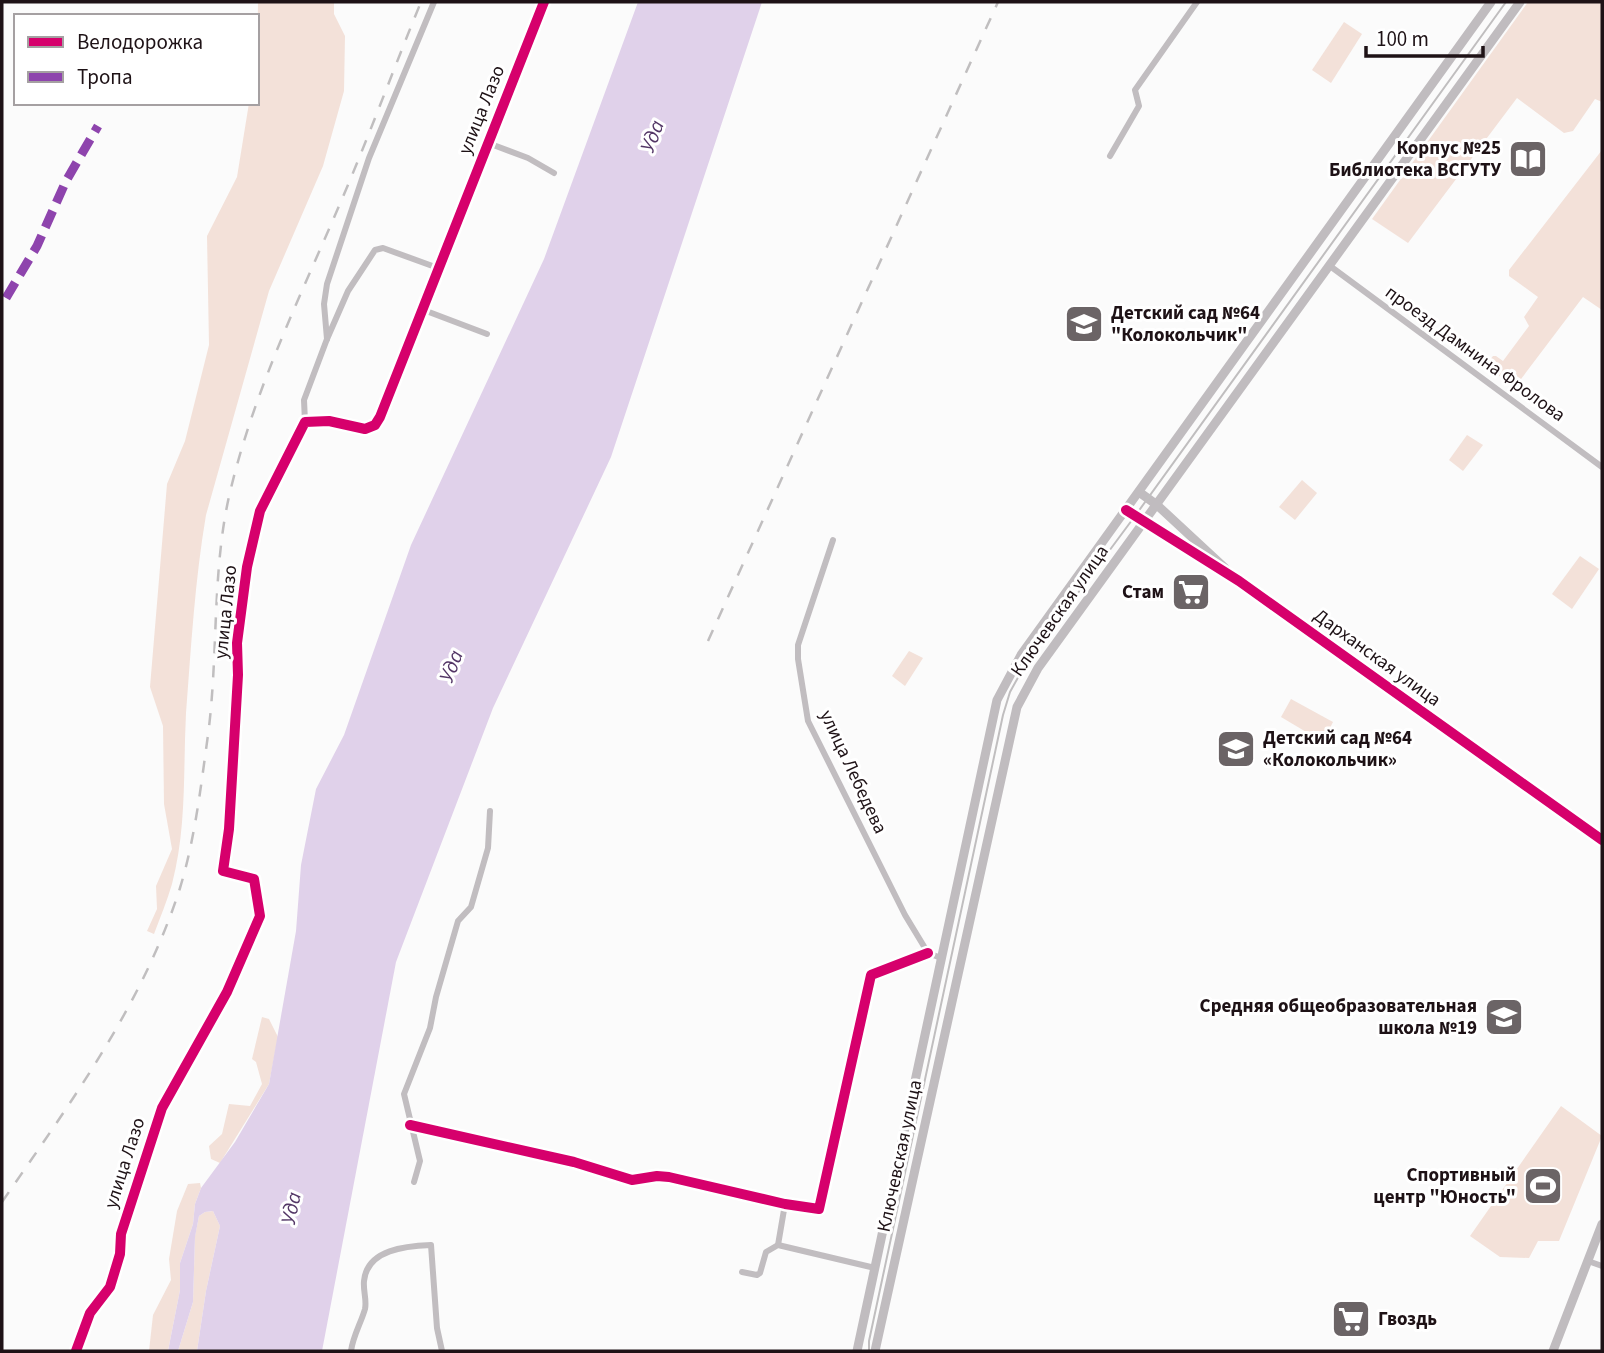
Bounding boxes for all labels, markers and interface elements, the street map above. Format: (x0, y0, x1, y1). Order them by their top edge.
legend (14, 14, 259, 105)
scale bar (1366, 14, 1483, 58)
text: 100 m (1376, 24, 1429, 54)
text: Велодорожка (77, 27, 203, 57)
street label: улица Лазо (452, 61, 512, 159)
text: Тропа (77, 62, 133, 92)
water label: Уда (632, 116, 672, 156)
place label: Корпус №25 Библиотека ВСГУТУ (1329, 135, 1501, 184)
library icon: Корпус №25 Библиотека ВСГУТУ (1507, 138, 1549, 180)
street label: проезд Дамнина Фролова (1379, 279, 1571, 429)
place label: Детский сад №64 "Колокольчик" (1111, 300, 1260, 349)
school or university icon: Детский сад №64 "Колокольчик" (1063, 303, 1105, 345)
street label: Ключевская улица (1004, 540, 1116, 682)
street label: улица Лазо (208, 564, 244, 660)
supermarket icon: Стам (1170, 571, 1212, 613)
place label: Стам (1122, 579, 1164, 606)
street label: Дарханская улица (1308, 603, 1446, 713)
water label: Уда (431, 646, 471, 686)
street label: улица Лебедева (813, 706, 893, 838)
place label: Детский сад №64 «Колокольчик» (1263, 725, 1412, 774)
school or university icon: Детский сад №64 «Колокольчик» (1215, 728, 1257, 770)
place label: Средняя общеобразовательная школа №19 (1200, 993, 1477, 1042)
school or university icon: Средняя общеобразовательная школа №19 (1483, 996, 1525, 1038)
street label: Ключевская улица (871, 1077, 929, 1235)
street label: улица Лазо (98, 1114, 152, 1212)
place label: Спортивный центр "Юность" (1373, 1162, 1516, 1211)
sports icon: Спортивный центр "Юность" (1522, 1165, 1564, 1207)
water label: Уда (273, 1189, 309, 1227)
supermarket icon: Гвоздь (1330, 1298, 1372, 1340)
place label: Гвоздь (1378, 1306, 1437, 1333)

